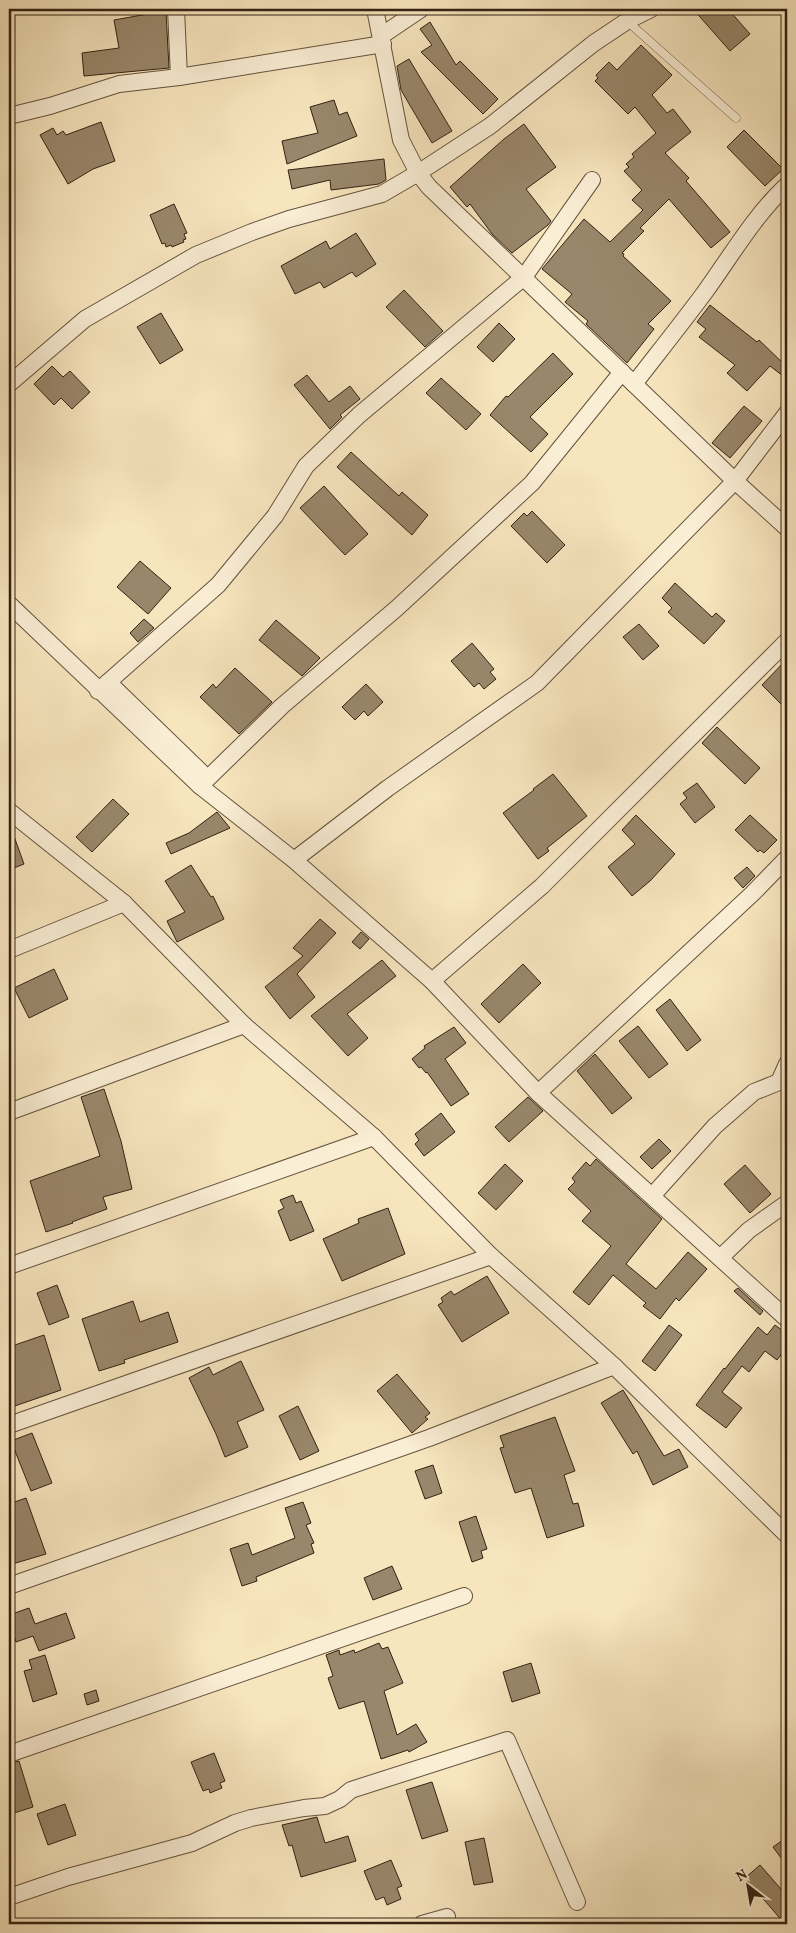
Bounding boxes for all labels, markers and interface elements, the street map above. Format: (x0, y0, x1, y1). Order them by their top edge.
north arrow (724, 1860, 774, 1910)
text: N (733, 1865, 751, 1887)

